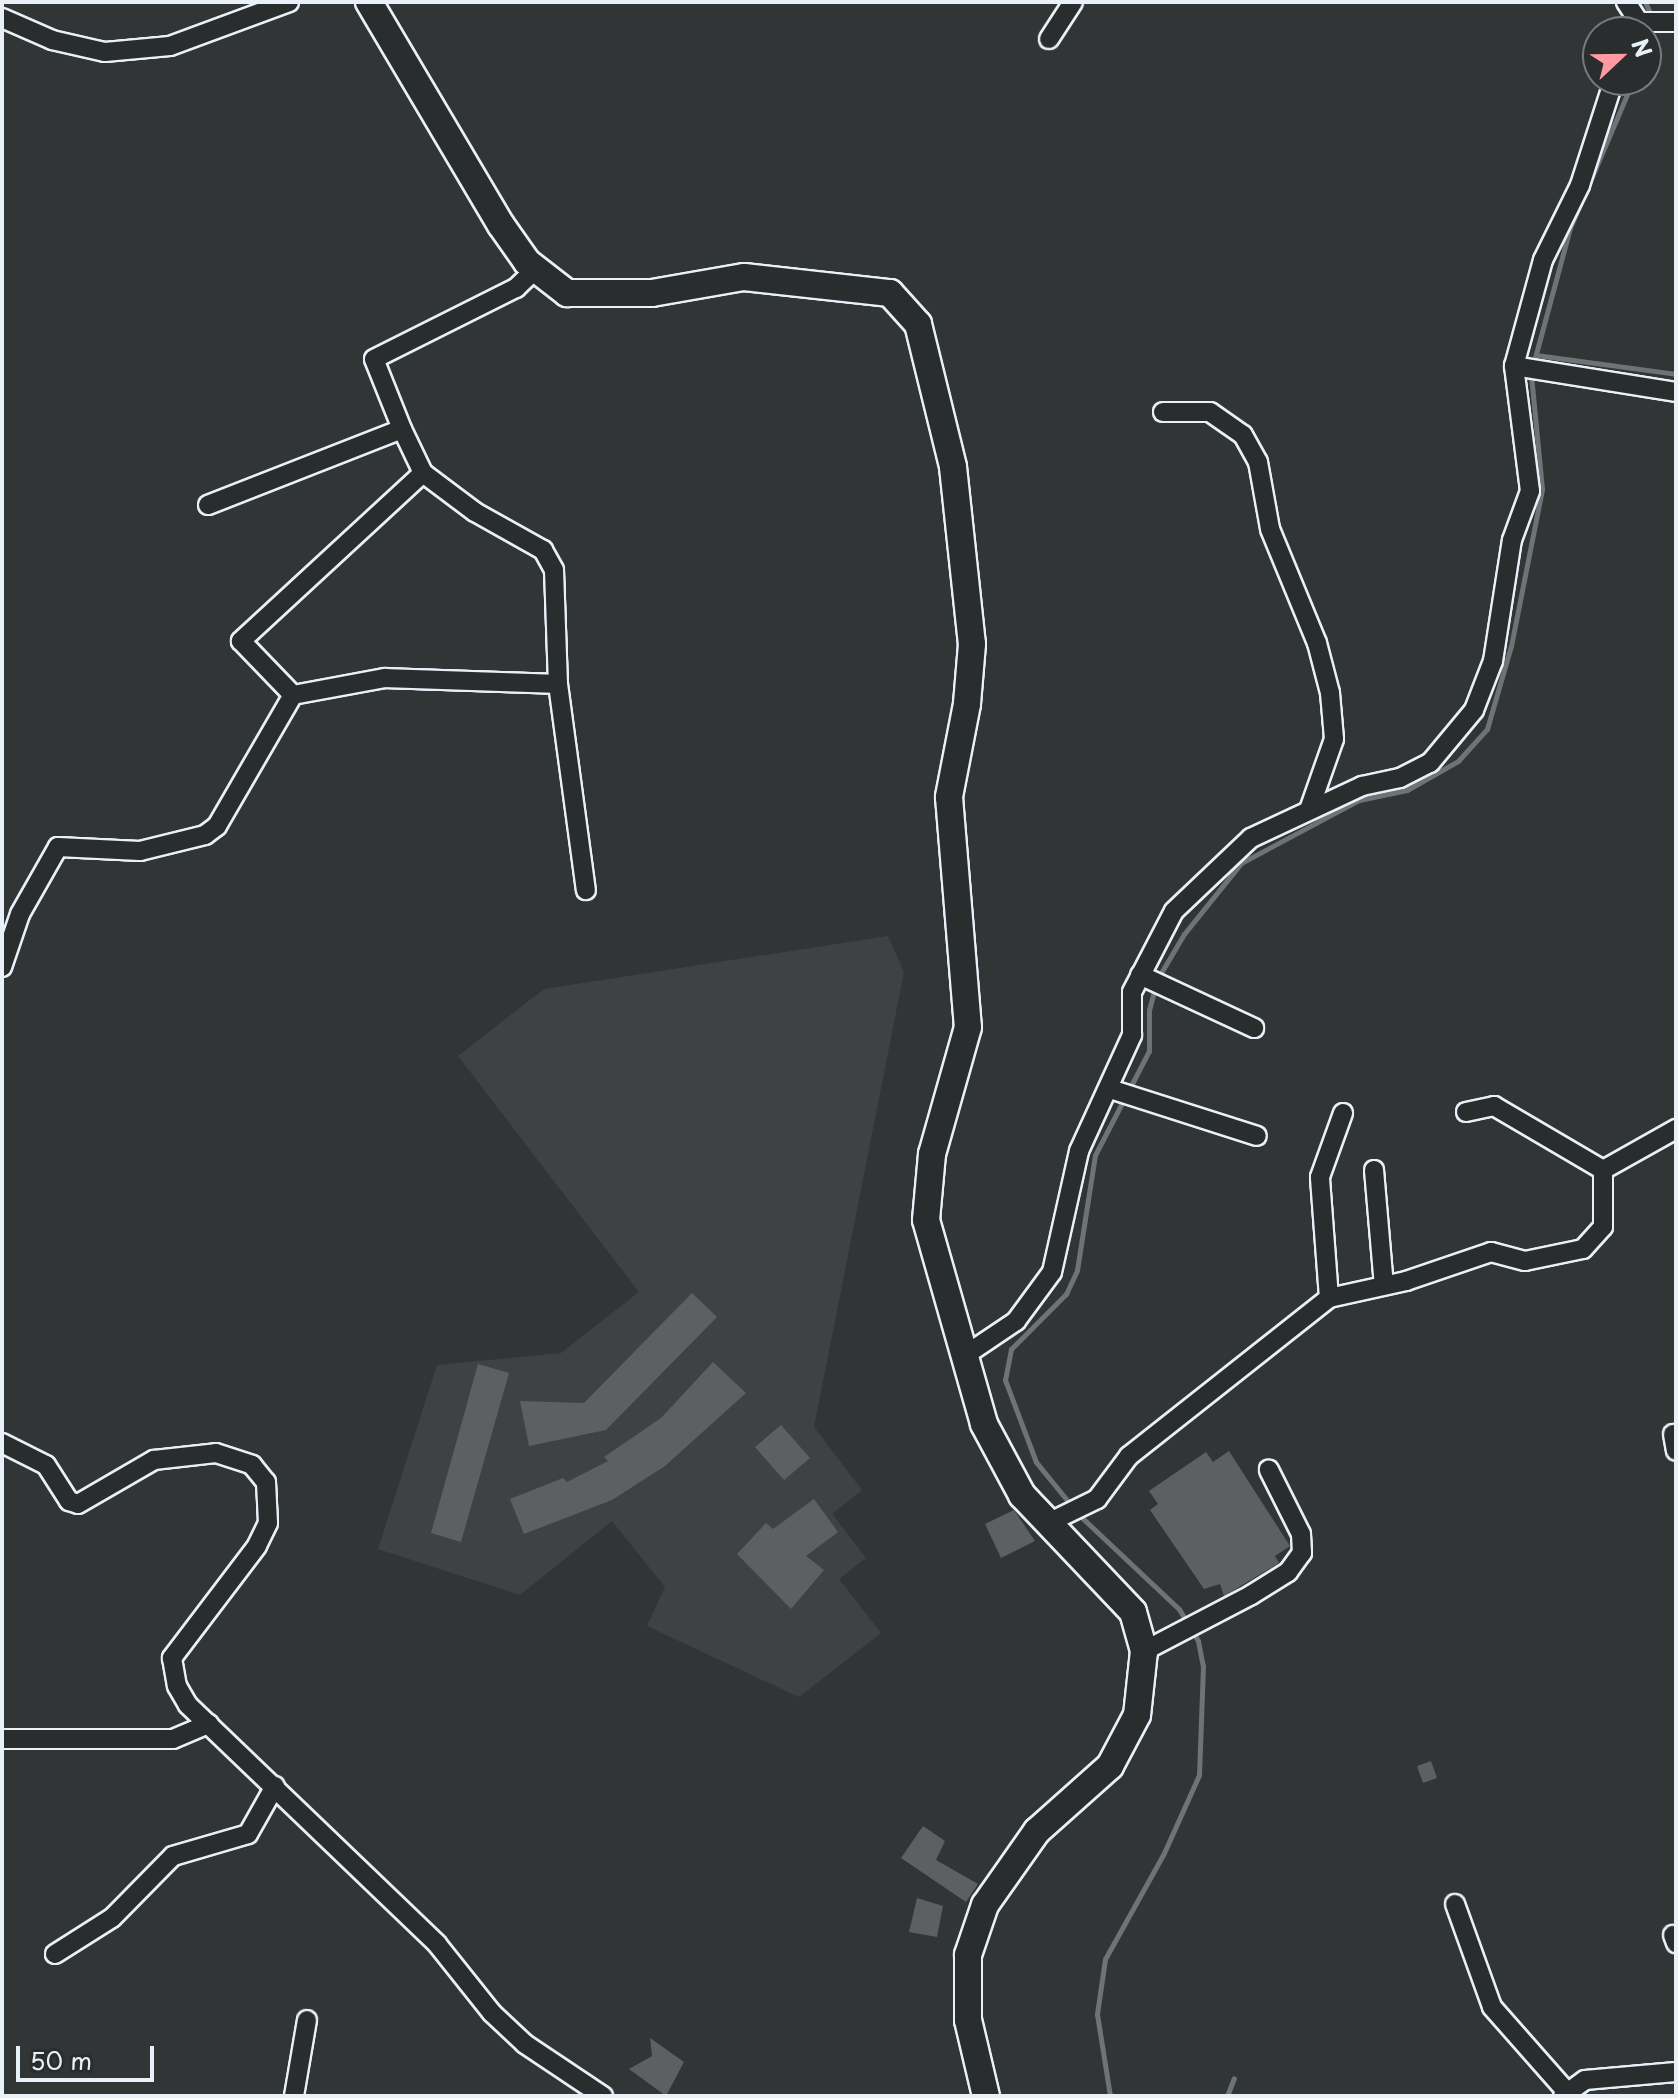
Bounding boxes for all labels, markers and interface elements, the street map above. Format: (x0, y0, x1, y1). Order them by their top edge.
north arrow (1582, 16, 1662, 96)
text: N (1624, 33, 1661, 62)
scale bar (20, 2030, 158, 2080)
text: 50 m (30, 2042, 92, 2078)

